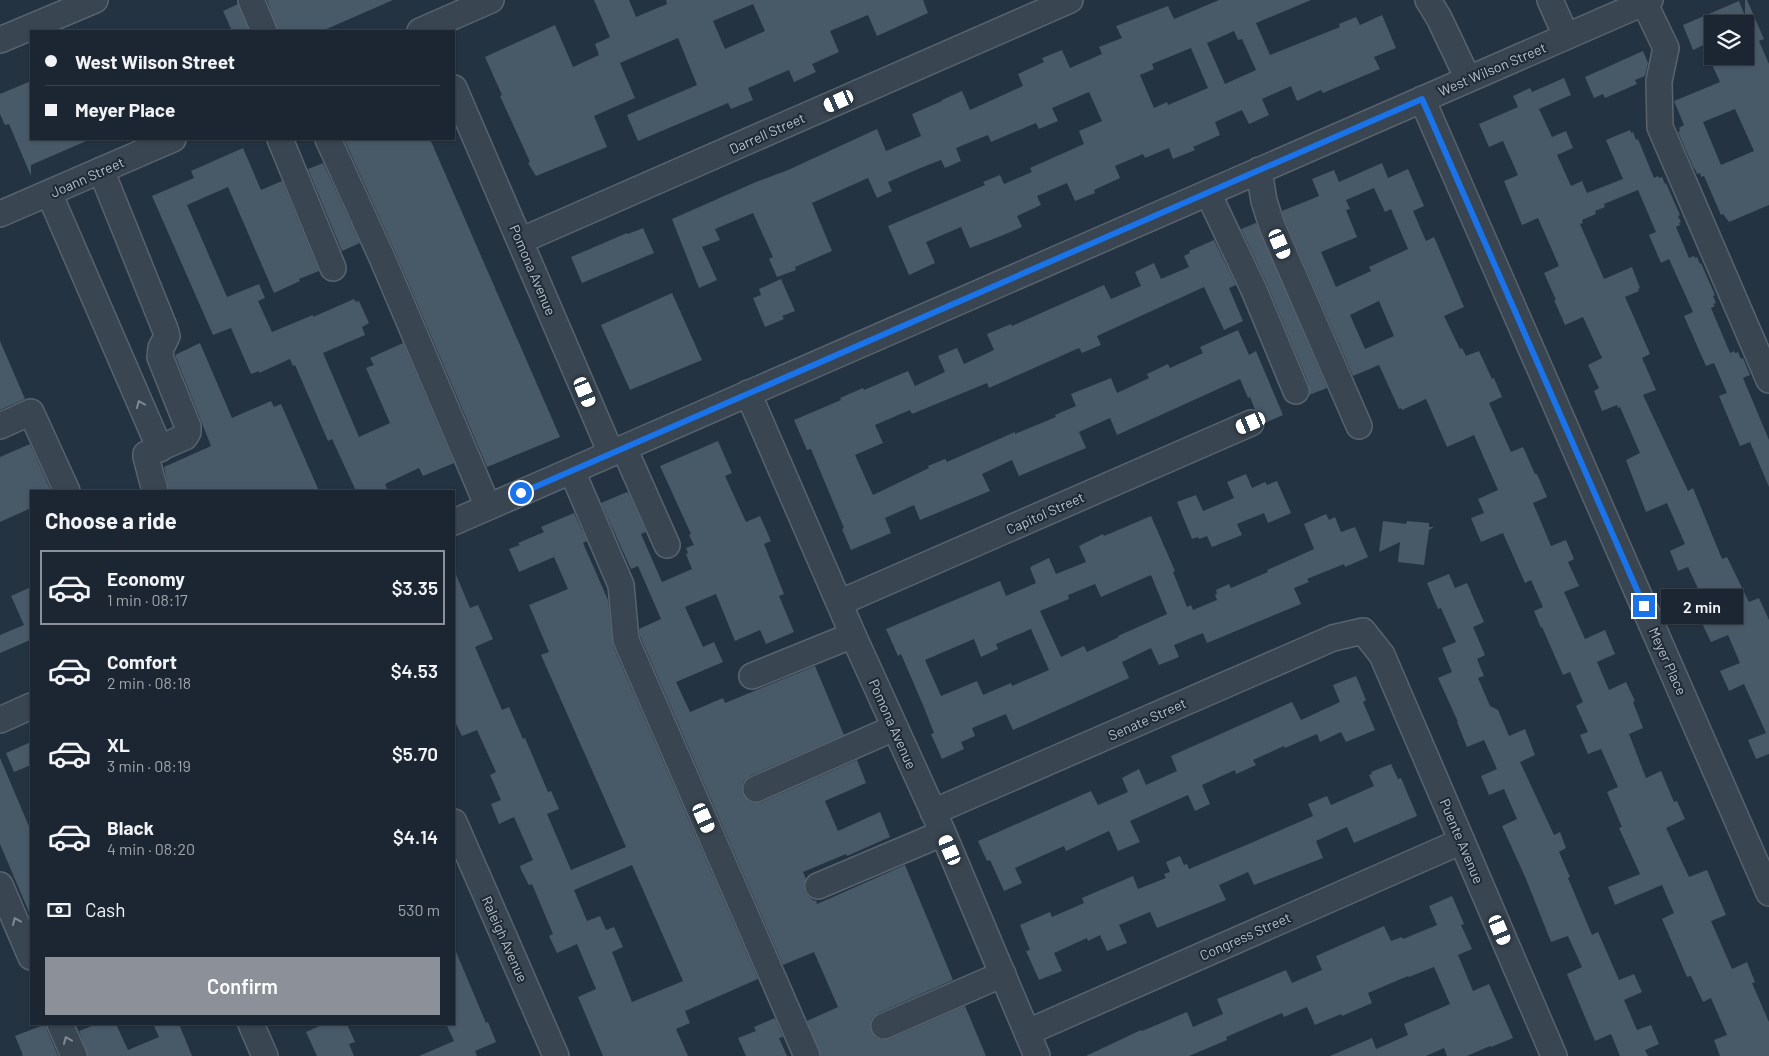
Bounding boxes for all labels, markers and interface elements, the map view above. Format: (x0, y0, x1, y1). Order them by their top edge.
map controls (1704, 15, 1754, 65)
button: layers (1704, 15, 1754, 65)
street label: West Wilson Street (1435, 39, 1549, 99)
text: West Wilson Street (75, 50, 235, 73)
car (822, 88, 855, 114)
text: Meyer Place (75, 98, 175, 121)
street label: Darrell Street (727, 109, 807, 157)
street label: Joann Street (47, 153, 127, 201)
street label: Pomona Avenue (506, 222, 560, 318)
car (1267, 227, 1292, 261)
car (572, 375, 597, 409)
one-way arrow (136, 400, 147, 409)
car (1234, 410, 1267, 436)
route start (510, 482, 532, 504)
street label: Capitol Street (1003, 488, 1087, 538)
text: Choose a ride (45, 507, 177, 533)
icon: car (47, 565, 92, 610)
text: Economy (107, 567, 185, 590)
text: $3.35 (392, 576, 438, 599)
callout: 2 min (1662, 588, 1744, 624)
text: 1 min · 08:17 (107, 590, 187, 609)
route end (1633, 595, 1655, 617)
text: 2 min (1683, 597, 1721, 616)
street label: Meyer Place (1646, 625, 1690, 697)
icon: car (47, 648, 92, 693)
text: Comfort (107, 650, 177, 673)
text: $4.53 (391, 659, 438, 682)
text: 2 min · 08:18 (107, 673, 191, 692)
street label: Pomona Avenue (866, 676, 920, 772)
street label: Senate Street (1105, 694, 1189, 744)
icon: car (47, 731, 92, 776)
text: XL (107, 733, 130, 756)
text: $5.70 (392, 742, 438, 765)
text: 3 min · 08:19 (107, 756, 191, 775)
street label: Puente Avenue (1437, 796, 1487, 886)
car (691, 801, 716, 835)
icon: car (47, 814, 92, 859)
text: Black (107, 816, 154, 839)
text: $4.14 (393, 825, 438, 848)
car (937, 833, 962, 867)
text: 4 min · 08:20 (107, 839, 195, 858)
street label: Raleigh Avenue (478, 893, 532, 985)
icon: cash (45, 896, 73, 924)
text: Cash (85, 898, 126, 921)
text: 530 m (398, 900, 440, 919)
street label: Congress Street (1197, 908, 1293, 964)
car (1487, 913, 1512, 947)
one-way arrow (11, 917, 22, 926)
button: Confirm (45, 957, 440, 1015)
one-way arrow (63, 1036, 74, 1045)

